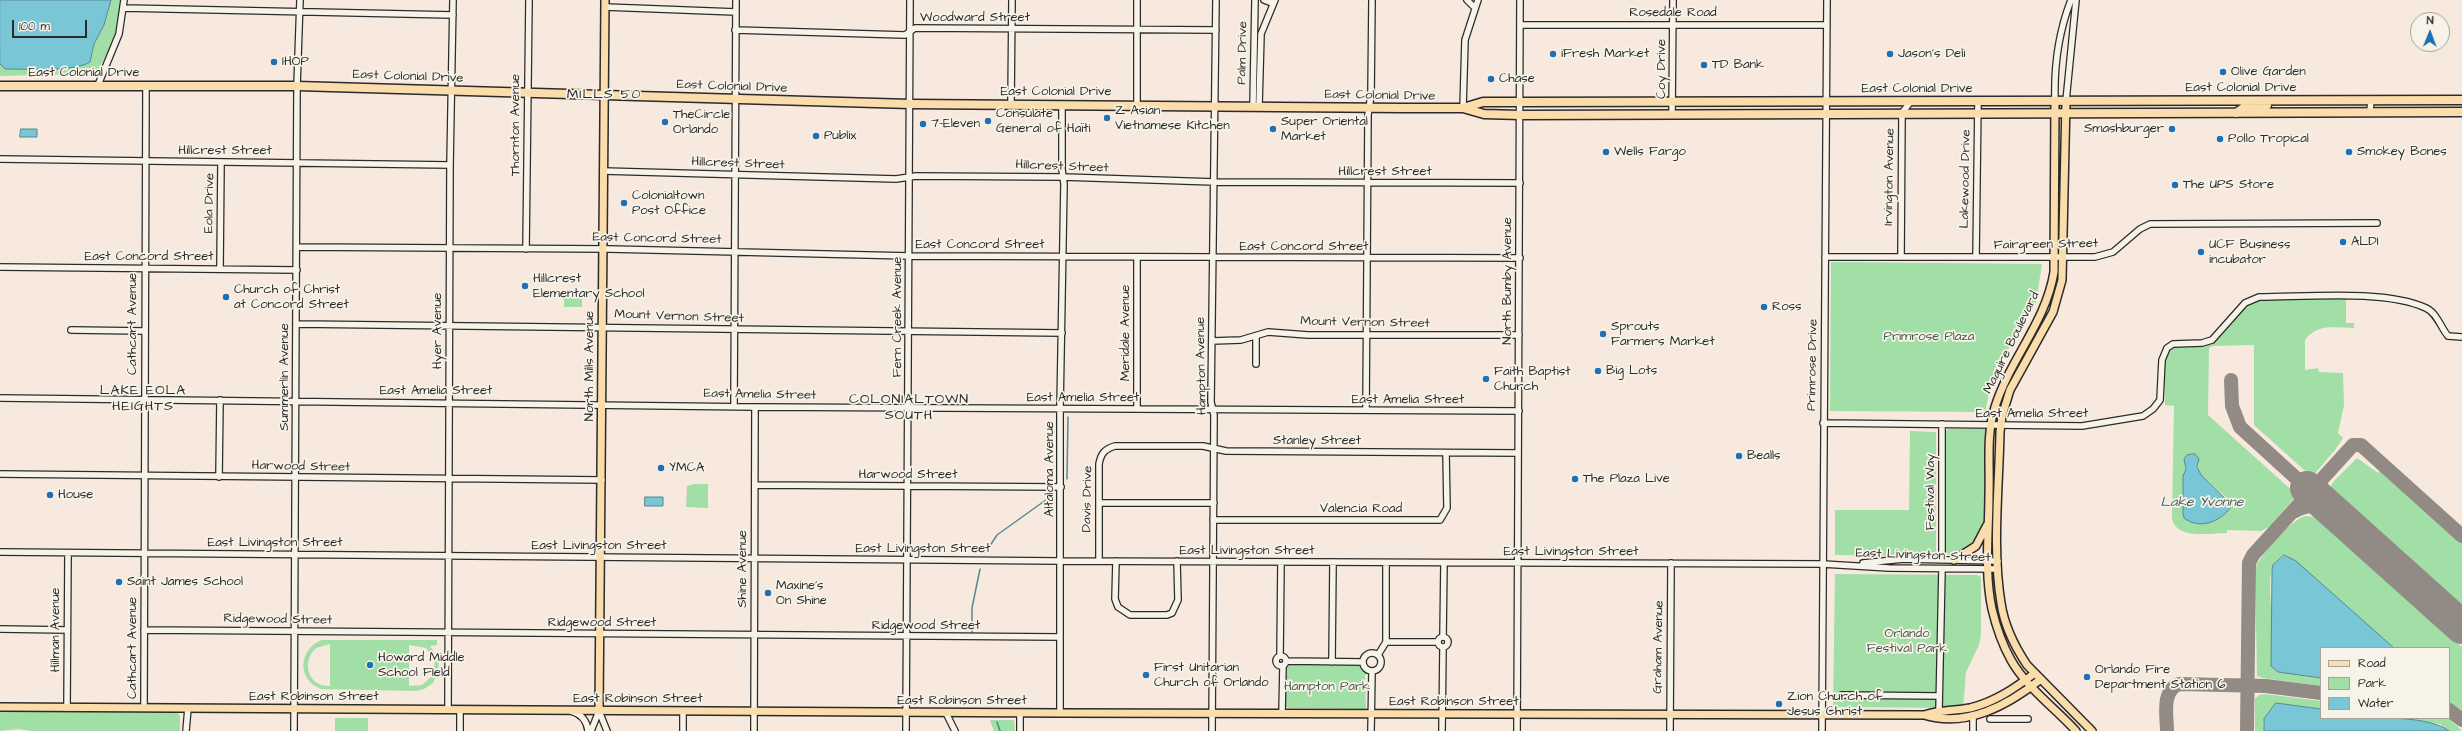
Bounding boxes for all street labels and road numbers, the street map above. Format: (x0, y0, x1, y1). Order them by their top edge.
street label: Rosedale Road (1629, 5, 1717, 21)
street label: Woodward Street (920, 10, 1030, 26)
street label: Palm Drive (1235, 21, 1251, 85)
street label: Coy Drive (1654, 39, 1670, 99)
street label: East Colonial Drive (29, 65, 139, 81)
street label: East Colonial Drive (352, 67, 464, 87)
street label: Thornton Avenue (508, 74, 524, 176)
street label: East Colonial Drive (676, 77, 788, 97)
street label: East Colonial Drive (2186, 80, 2296, 96)
street label: East Colonial Drive (1862, 81, 1972, 97)
street label: East Colonial Drive (1001, 84, 1111, 100)
street label: East Colonial Drive (1324, 87, 1436, 105)
street label: Irvington Avenue (1881, 128, 1899, 226)
street label: Lakewood Drive (1957, 129, 1975, 229)
street label: Hillcrest Street (178, 143, 272, 159)
street label: Hillcrest Street (691, 155, 785, 173)
street label: Hillcrest Street (1015, 158, 1109, 176)
street label: Hillcrest Street (1338, 164, 1432, 180)
street label: Eola Drive (202, 173, 218, 233)
street label: North Bumby Avenue (1500, 217, 1516, 345)
street label: East Concord Street (592, 230, 722, 248)
street label: Fairgreen Street (1994, 236, 2098, 254)
street label: East Concord Street (916, 237, 1044, 253)
street label: East Concord Street (1240, 239, 1368, 255)
street label: East Concord Street (85, 249, 213, 265)
street label: Fern Creek Avenue (890, 257, 906, 377)
street label: Cathcart Avenue (125, 273, 141, 375)
street label: Meridale Avenue (1118, 285, 1134, 381)
street label: Maguire Boulevard (1981, 289, 2043, 397)
street label: Hyer Avenue (430, 293, 446, 369)
street label: Mount Vernon Street (614, 307, 744, 327)
street label: North Mills Avenue (582, 311, 598, 421)
street label: Mount Vernon Street (1300, 314, 1430, 332)
street label: Hampton Avenue (1193, 317, 1211, 415)
street label: Primrose Drive (1804, 319, 1822, 411)
street label: Summerlin Avenue (277, 323, 293, 431)
street label: East Amelia Street (380, 383, 492, 399)
street label: East Amelia Street (704, 386, 816, 404)
street label: East Amelia Street (1027, 390, 1139, 406)
street label: East Amelia Street (1352, 392, 1464, 408)
street label: East Amelia Street (1976, 406, 2088, 422)
street label: Altaloma Avenue (1042, 421, 1058, 517)
street label: Stanley Street (1273, 433, 1361, 449)
street label: Festival Way (1923, 454, 1939, 530)
street label: Harwood Street (251, 458, 351, 476)
street label: Davis Drive (1080, 465, 1096, 533)
street label: Harwood Street (859, 467, 957, 483)
street label: Valencia Road (1320, 501, 1402, 517)
street label: Shine Avenue (735, 530, 751, 608)
street label: East Livingston Street (207, 535, 343, 551)
street label: East Livingston Street (531, 538, 667, 554)
street label: East Livingston Street (855, 541, 991, 557)
street label: East Livingston Street (1179, 543, 1315, 559)
street label: East Livingston Street (1503, 544, 1639, 560)
street label: East Livingston Street (1855, 546, 1991, 566)
street label: Hillman Avenue (48, 588, 64, 672)
street label: Cathcart Avenue (125, 597, 141, 699)
street label: Graham Avenue (1650, 600, 1668, 694)
street label: Ridgewood Street (223, 611, 333, 629)
street label: Ridgewood Street (548, 615, 656, 631)
street label: Ridgewood Street (872, 618, 980, 634)
street label: East Robinson Street (249, 689, 379, 705)
street label: East Robinson Street (573, 691, 703, 707)
street label: East Robinson Street (897, 693, 1027, 709)
street label: East Robinson Street (1389, 694, 1519, 710)

